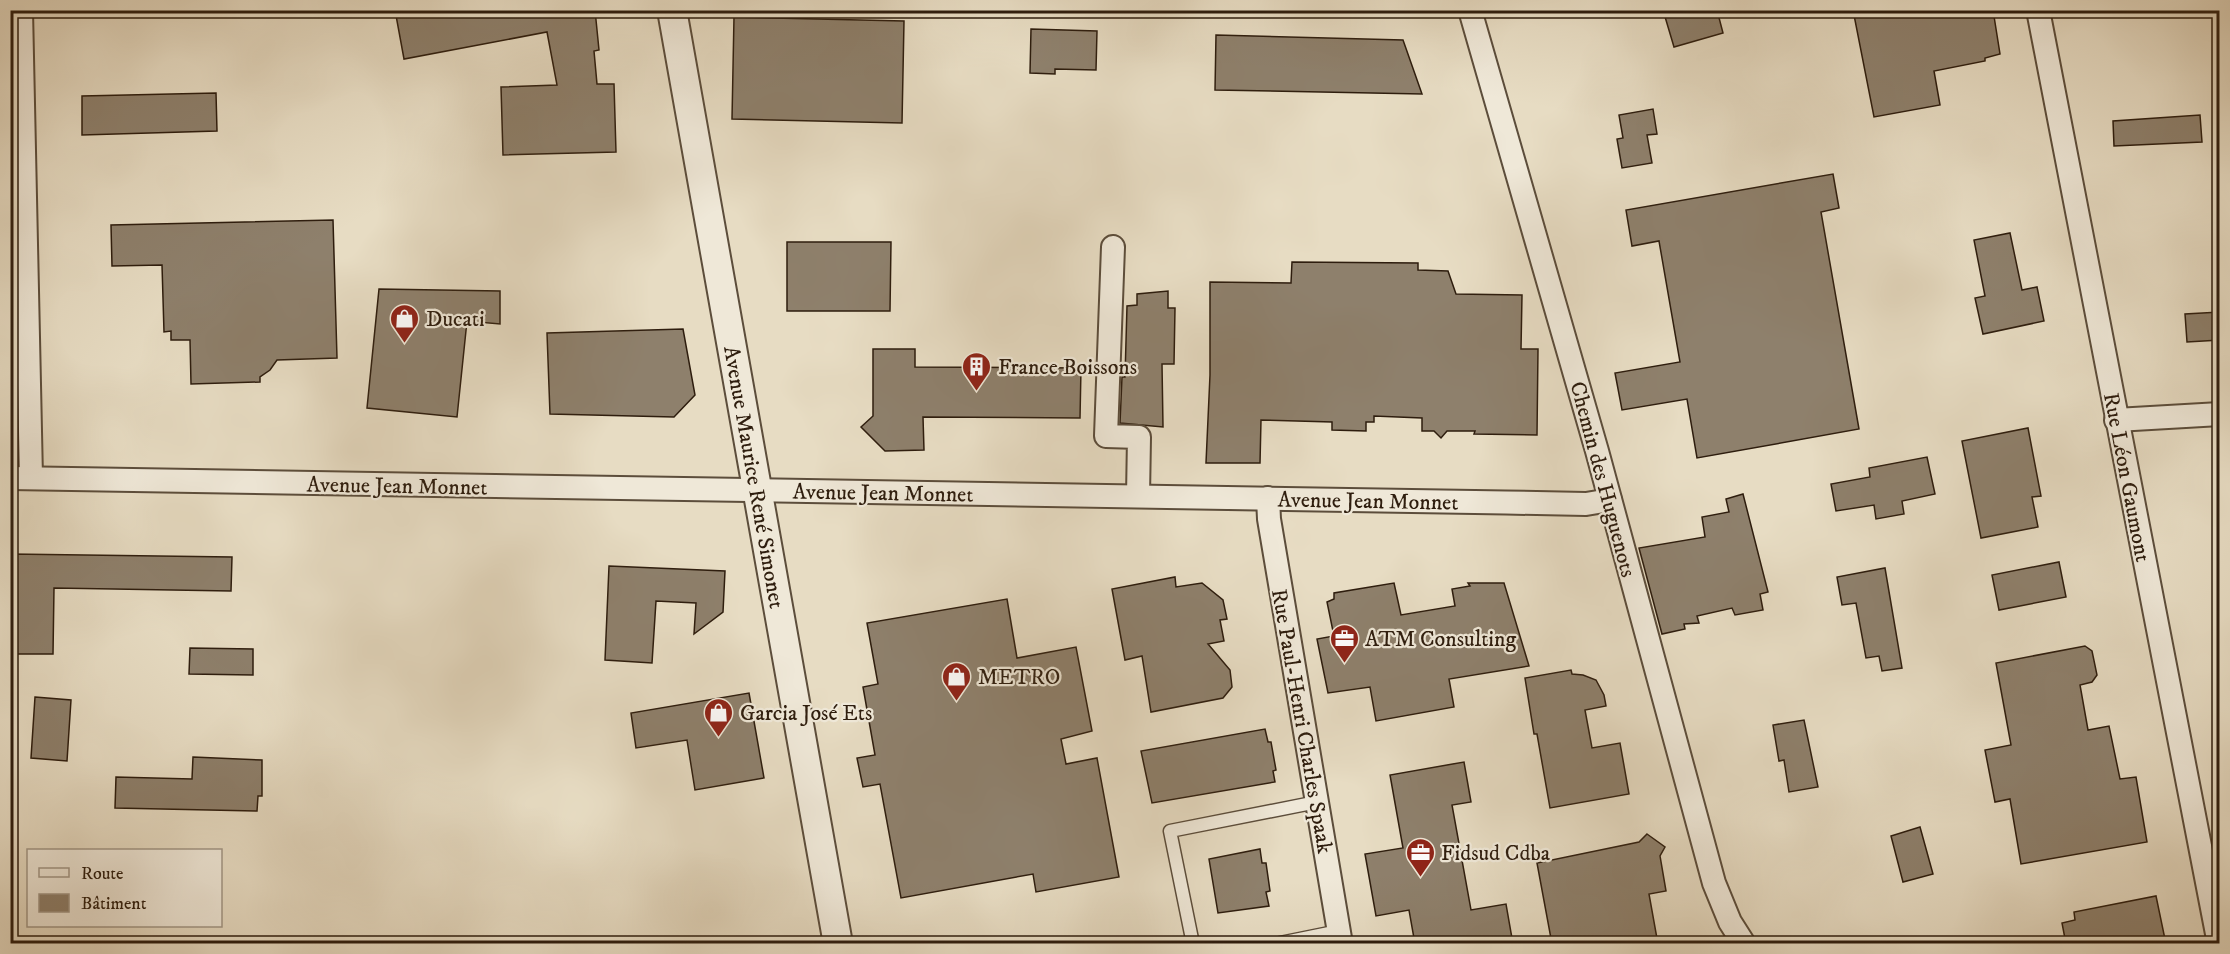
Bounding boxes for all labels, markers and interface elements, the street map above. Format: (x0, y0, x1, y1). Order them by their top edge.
shop icon: Ducati (389, 302, 421, 344)
place label: Ducati (426, 306, 485, 333)
street label: Avenue Maurice René Simonet (717, 344, 790, 611)
building icon: France Boissons (961, 350, 993, 392)
place label: France Boissons (998, 354, 1137, 381)
street label: Chemin des Huguenots (1563, 379, 1642, 580)
street label: Rue Léon Gaumont (2097, 390, 2156, 564)
street label: Avenue Jean Monnet (306, 471, 488, 502)
street label: Avenue Jean Monnet (792, 478, 974, 509)
street label: Avenue Jean Monnet (1277, 486, 1459, 517)
street label: Rue Paul-Henri Charles Spaak (1265, 587, 1338, 856)
office icon: ATM Consulting (1328, 622, 1360, 664)
place label: ATM Consulting (1365, 626, 1516, 653)
shop icon: METRO (941, 660, 973, 702)
place label: METRO (978, 664, 1060, 691)
shop icon: Garcia José Ets (703, 696, 735, 738)
place label: Garcia José Ets (740, 700, 872, 727)
office icon: Fidsud Cdba (1404, 836, 1436, 878)
place label: Fidsud Cdba (1441, 840, 1551, 867)
legend (27, 849, 222, 927)
text: Route (81, 863, 124, 885)
text: Bâtiment (81, 893, 147, 915)

